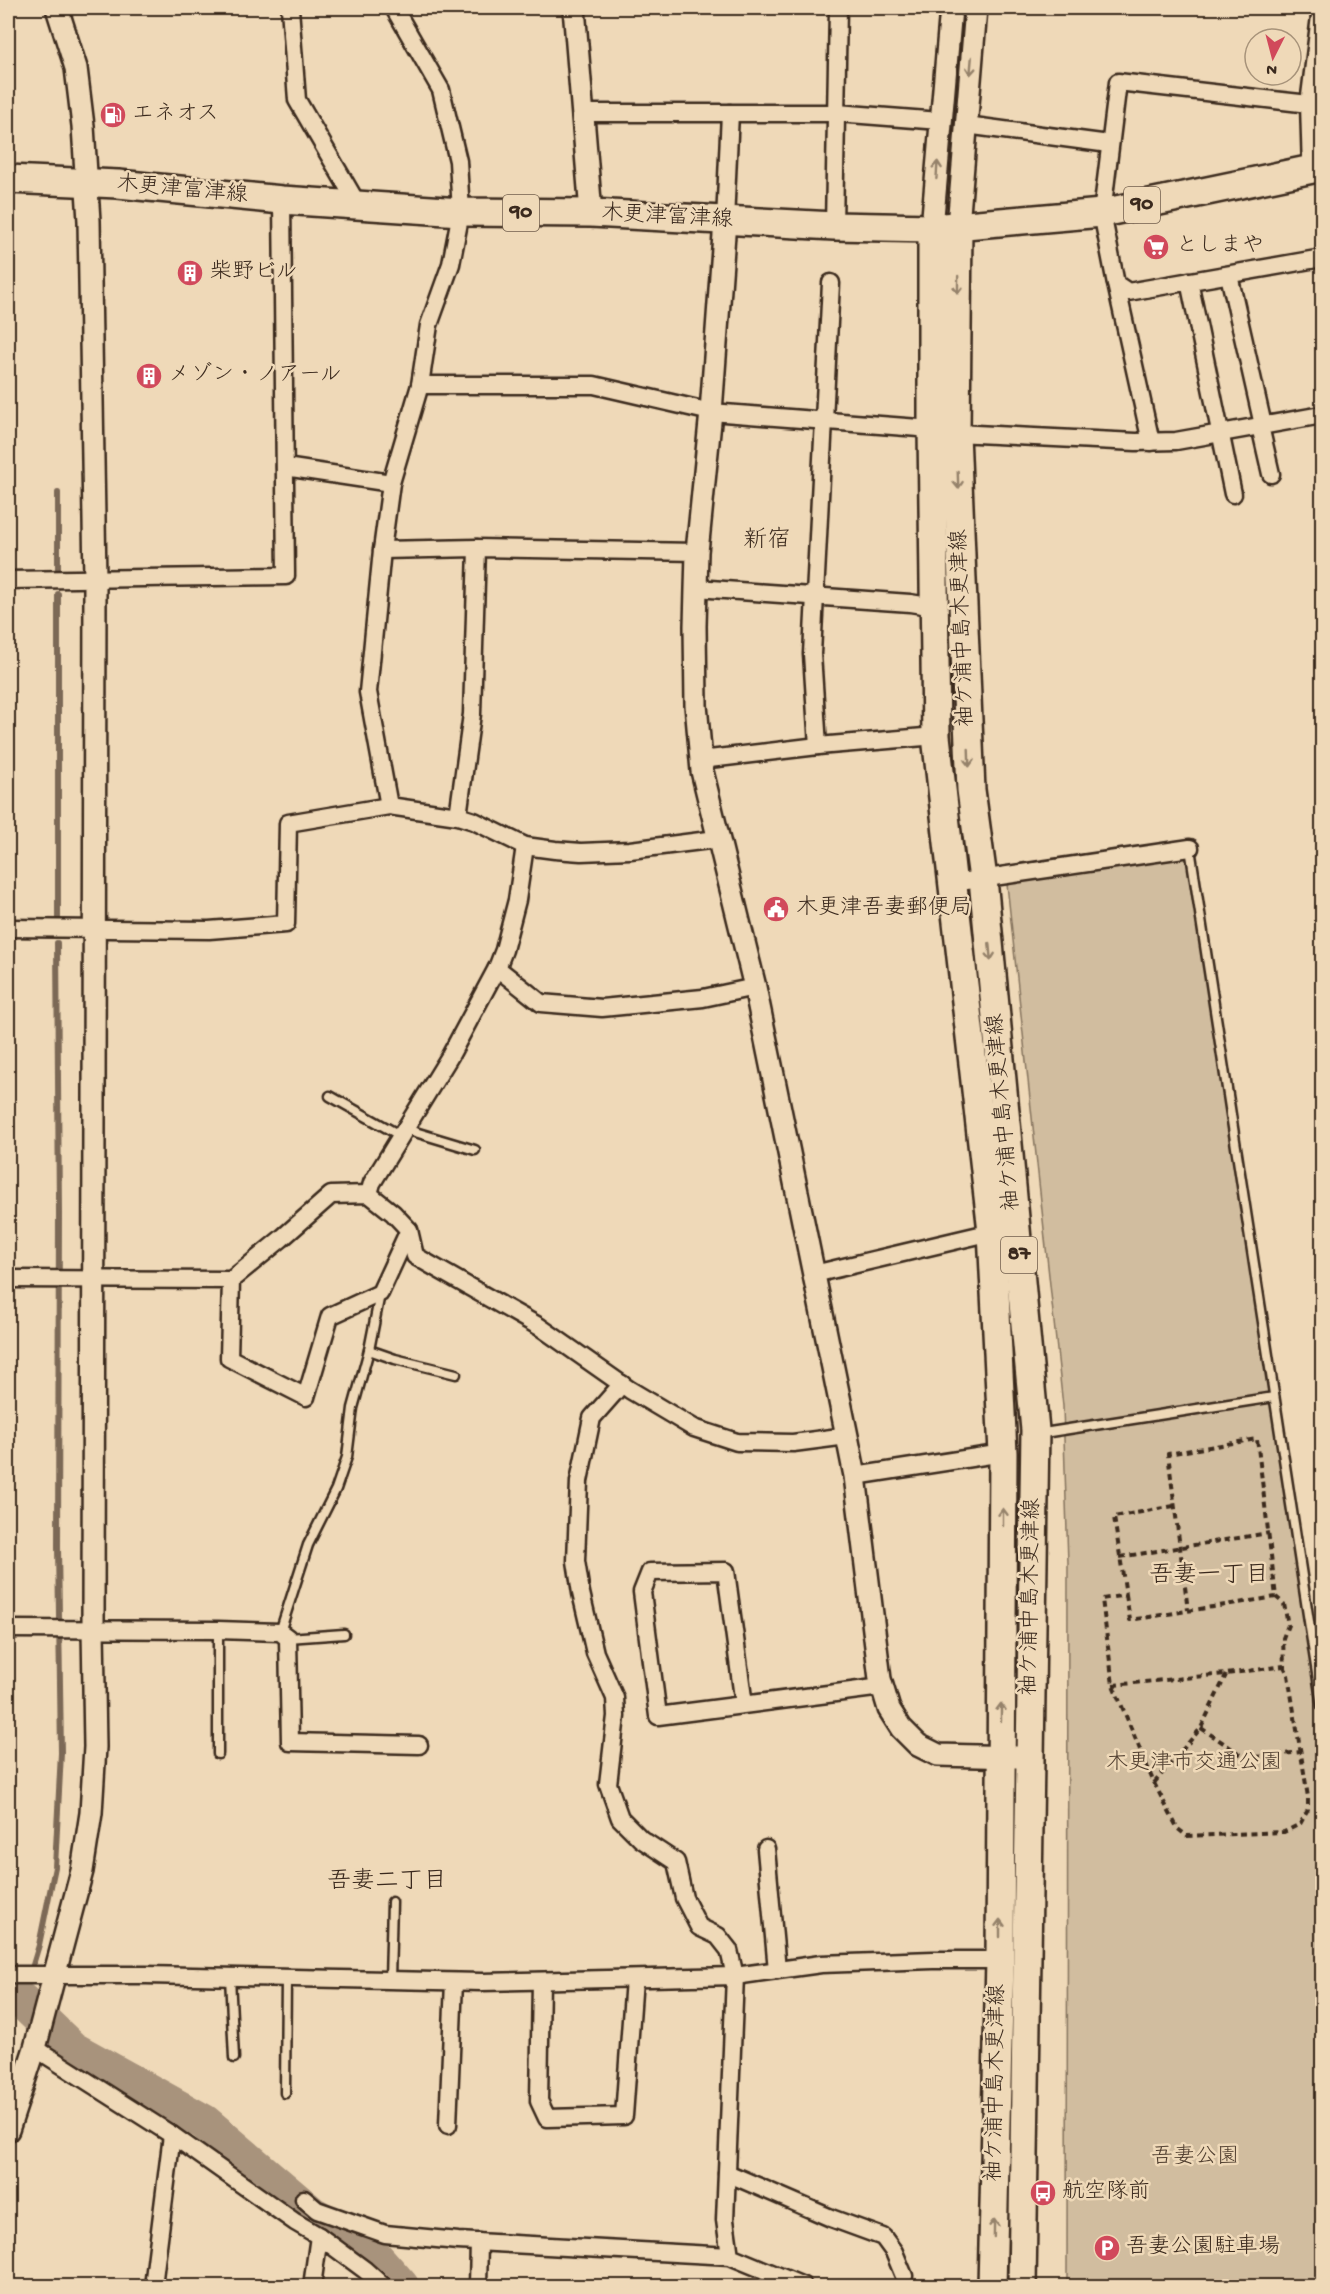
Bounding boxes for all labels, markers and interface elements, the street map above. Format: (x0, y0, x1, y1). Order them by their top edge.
north arrow (1243, 27, 1303, 87)
one-way arrow (965, 55, 976, 75)
text: N (1265, 58, 1278, 78)
fuel station icon: エネオス (98, 100, 128, 130)
place label: エネオス (132, 102, 219, 128)
one-way arrow (932, 160, 943, 180)
street label: 木更津富津線 (115, 171, 249, 210)
road number: 90 (1124, 187, 1160, 223)
road number: 90 (503, 195, 539, 231)
street label: 木更津富津線 (600, 201, 734, 234)
supermarket icon: としまや (1141, 232, 1171, 262)
place label: としまや (1176, 234, 1264, 260)
building icon: 柴野ビル (175, 258, 205, 288)
place label: 柴野ビル (210, 259, 298, 286)
one-way arrow (952, 274, 964, 294)
building icon: メゾン・ノアール (134, 361, 164, 391)
place label: メゾン・ノアール (168, 362, 342, 389)
one-way arrow (952, 469, 963, 489)
district label: 新宿 (743, 526, 791, 556)
street label: 袖ケ浦中島木更津線 (946, 529, 980, 727)
one-way arrow (964, 748, 975, 768)
public building icon: 木更津吾妻郵便局 (761, 894, 791, 924)
place label: 木更津吾妻郵便局 (796, 895, 972, 922)
one-way arrow (985, 942, 996, 962)
street label: 袖ケ浦中島木更津線 (981, 1012, 1027, 1212)
road number: 87 (1001, 1237, 1037, 1273)
street label: 袖ケ浦中島木更津線 (1015, 1498, 1047, 1696)
one-way arrow (997, 1508, 1009, 1528)
district label: 吾妻一丁目 (1149, 1561, 1269, 1591)
one-way arrow (995, 1703, 1007, 1723)
park label: 木更津市交通公園 (1106, 1750, 1282, 1777)
district label: 吾妻二丁目 (327, 1867, 447, 1897)
one-way arrow (994, 1919, 1006, 1939)
street label: 袖ケ浦中島木更津線 (980, 1984, 1012, 2182)
park label: 吾妻公園 (1151, 2144, 1239, 2171)
bus stop icon: 航空隊前 (1028, 2178, 1058, 2208)
place label: 航空隊前 (1062, 2179, 1150, 2206)
one-way arrow (988, 2219, 999, 2239)
parking icon: 吾妻公園駐車場 (1092, 2233, 1122, 2263)
place label: 吾妻公園駐車場 (1126, 2233, 1280, 2261)

